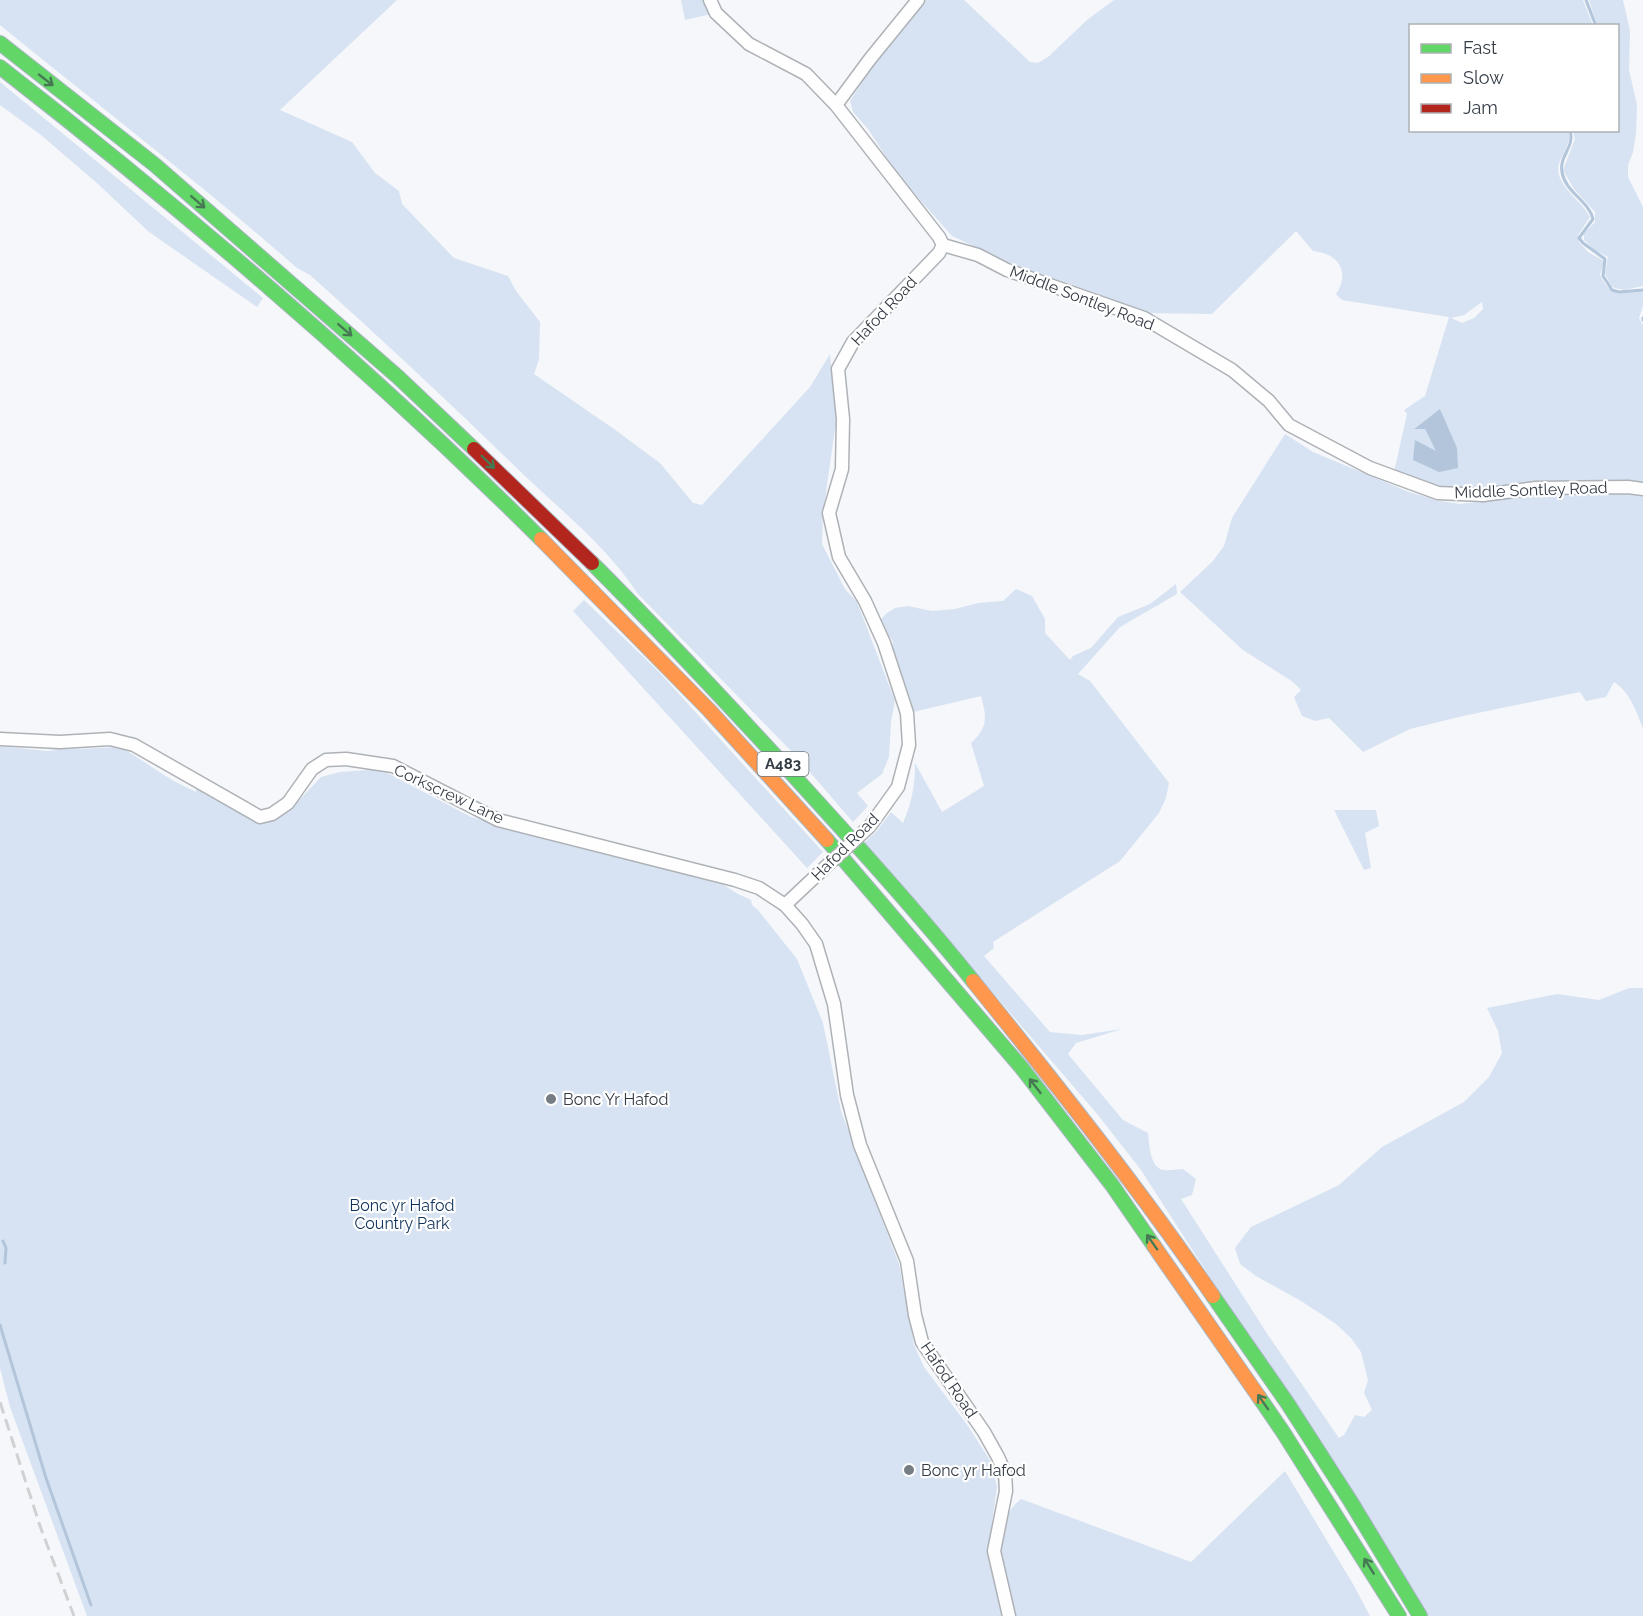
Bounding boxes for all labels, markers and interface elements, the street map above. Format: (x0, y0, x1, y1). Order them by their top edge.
legend (1409, 24, 1619, 132)
text: Fast (1463, 37, 1497, 58)
text: Slow (1463, 67, 1504, 88)
one-way arrow (38, 73, 54, 86)
text: Jam (1463, 97, 1498, 118)
one-way arrow (190, 195, 205, 209)
street label: Middle Sontley Road (1007, 262, 1157, 334)
street label: Hafod Road (847, 273, 921, 349)
one-way arrow (337, 323, 352, 337)
one-way arrow (481, 455, 496, 469)
street label: Middle Sontley Road (1454, 478, 1608, 502)
road number: A483 (758, 752, 808, 776)
street label: Corkscrew Lane (391, 760, 507, 828)
street label: Hafod Road (807, 809, 883, 885)
one-way arrow (1029, 1078, 1042, 1094)
place label: Bonc Yr Hafod (563, 1090, 668, 1109)
marker: Bonc Yr Hafod (544, 1092, 558, 1106)
park label: Bonc yr Hafod Country Park (350, 1196, 454, 1233)
one-way arrow (1146, 1234, 1158, 1250)
street label: Hafod Road (917, 1338, 981, 1422)
one-way arrow (1257, 1395, 1269, 1411)
place label: Bonc yr Hafod (921, 1461, 1026, 1480)
marker: Bonc yr Hafod (902, 1463, 916, 1477)
one-way arrow (1362, 1558, 1374, 1575)

